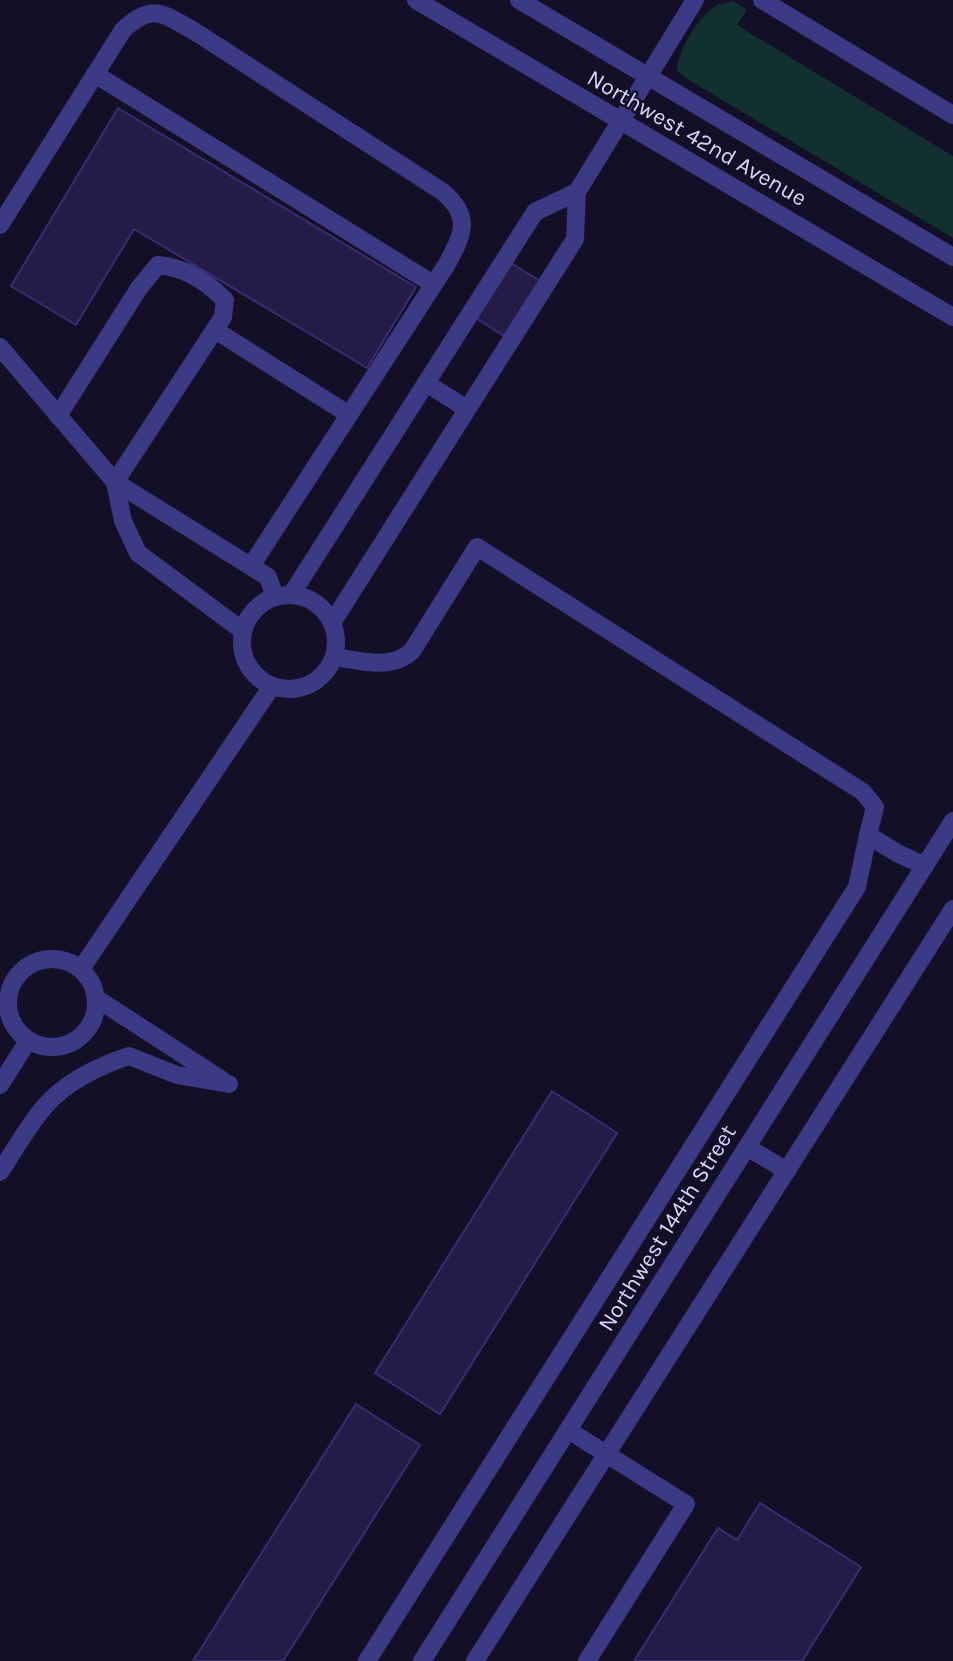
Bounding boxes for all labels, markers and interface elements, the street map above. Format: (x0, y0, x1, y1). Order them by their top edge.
street label: Northwest 42nd Avenue (583, 64, 811, 212)
street label: Northwest 144th Street (592, 1120, 742, 1336)

